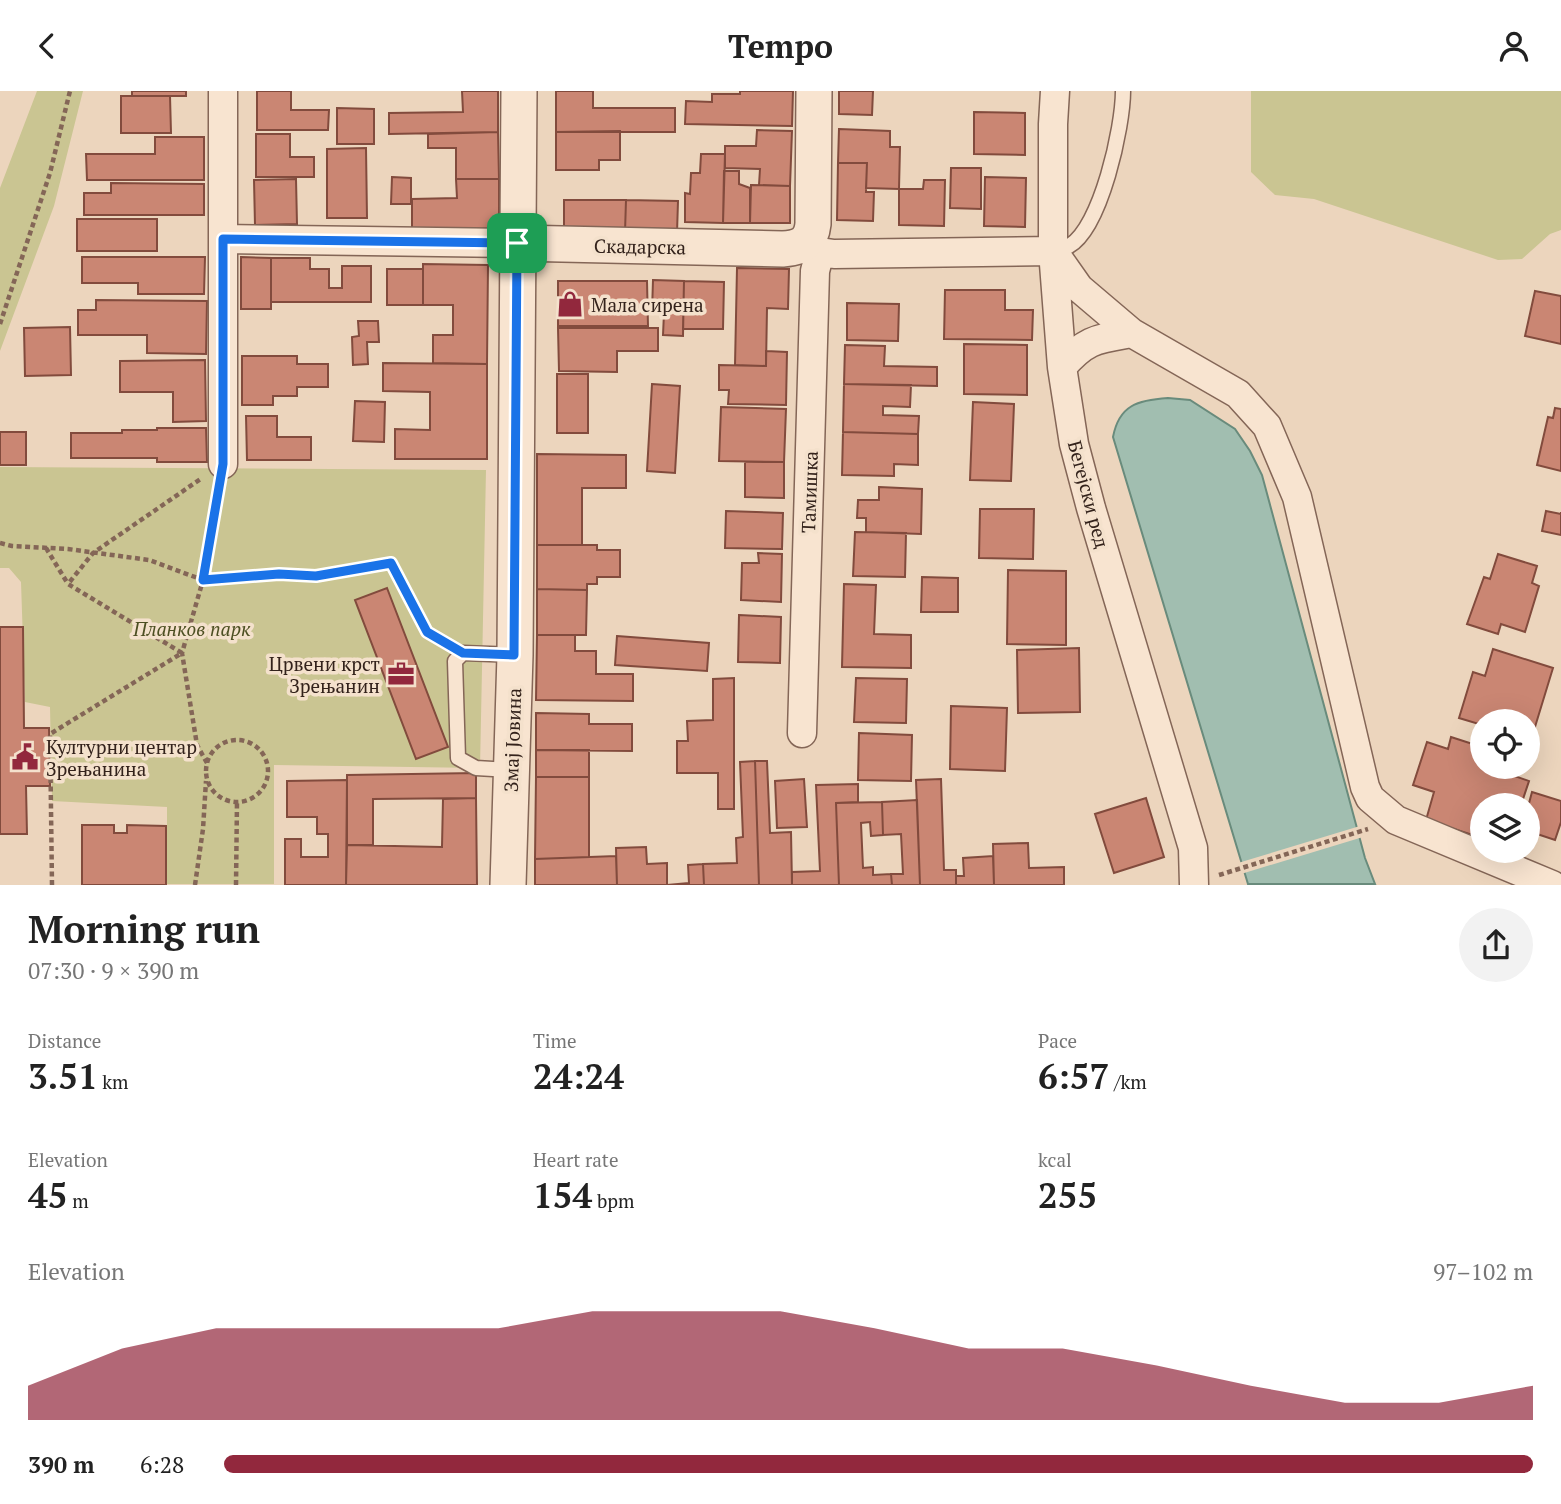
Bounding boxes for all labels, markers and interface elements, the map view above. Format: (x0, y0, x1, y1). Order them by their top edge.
text: Tempo (728, 25, 833, 67)
icon: back (28, 27, 66, 65)
icon: person (1495, 27, 1533, 65)
pin (487, 213, 547, 273)
icon: arrive (498, 224, 536, 262)
street label: Скадарска (594, 233, 687, 259)
shop icon: Мала сирена (555, 289, 585, 319)
place label: Мала сирена (591, 292, 704, 317)
street label: Бегејски ред (1063, 437, 1115, 551)
street label: Тамишка (795, 450, 823, 533)
park label: Планков парк (132, 616, 251, 641)
place label: Црвени крст Зрењанин (269, 651, 380, 698)
office icon: Црвени крст Зрењанин (386, 659, 416, 689)
street label: Змај Јовина (498, 687, 526, 792)
map controls (1470, 709, 1540, 863)
button: locate (1470, 709, 1540, 779)
place label: Културни центар Зрењанина (46, 734, 197, 781)
public building icon: Културни центар Зрењанина (10, 742, 40, 772)
button: layers (1470, 793, 1540, 863)
text: Morning run (28, 904, 260, 954)
button: share (1459, 908, 1533, 982)
text: 07:30 · 9 × 390 m (28, 955, 199, 986)
text: Distance (28, 1028, 101, 1053)
text: Time (533, 1028, 576, 1053)
text: Pace (1038, 1028, 1077, 1053)
text: 3.51 (28, 1053, 98, 1099)
text: 24:24 (533, 1053, 624, 1099)
text: 6:57 (1038, 1053, 1109, 1099)
text: km (98, 1069, 129, 1094)
text: /km (1109, 1069, 1147, 1094)
text: Elevation (28, 1147, 108, 1172)
text: Heart rate (533, 1147, 618, 1172)
text: kcal (1038, 1147, 1072, 1172)
text: 45 (28, 1172, 68, 1218)
text: 154 (533, 1172, 592, 1218)
text: 255 (1038, 1172, 1097, 1218)
text: m (68, 1188, 89, 1213)
text: bpm (592, 1188, 634, 1213)
text: Elevation (28, 1256, 125, 1287)
text: 97–102 m (1433, 1256, 1533, 1287)
text: 390 m (28, 1449, 94, 1480)
text: 6:28 (140, 1449, 184, 1480)

